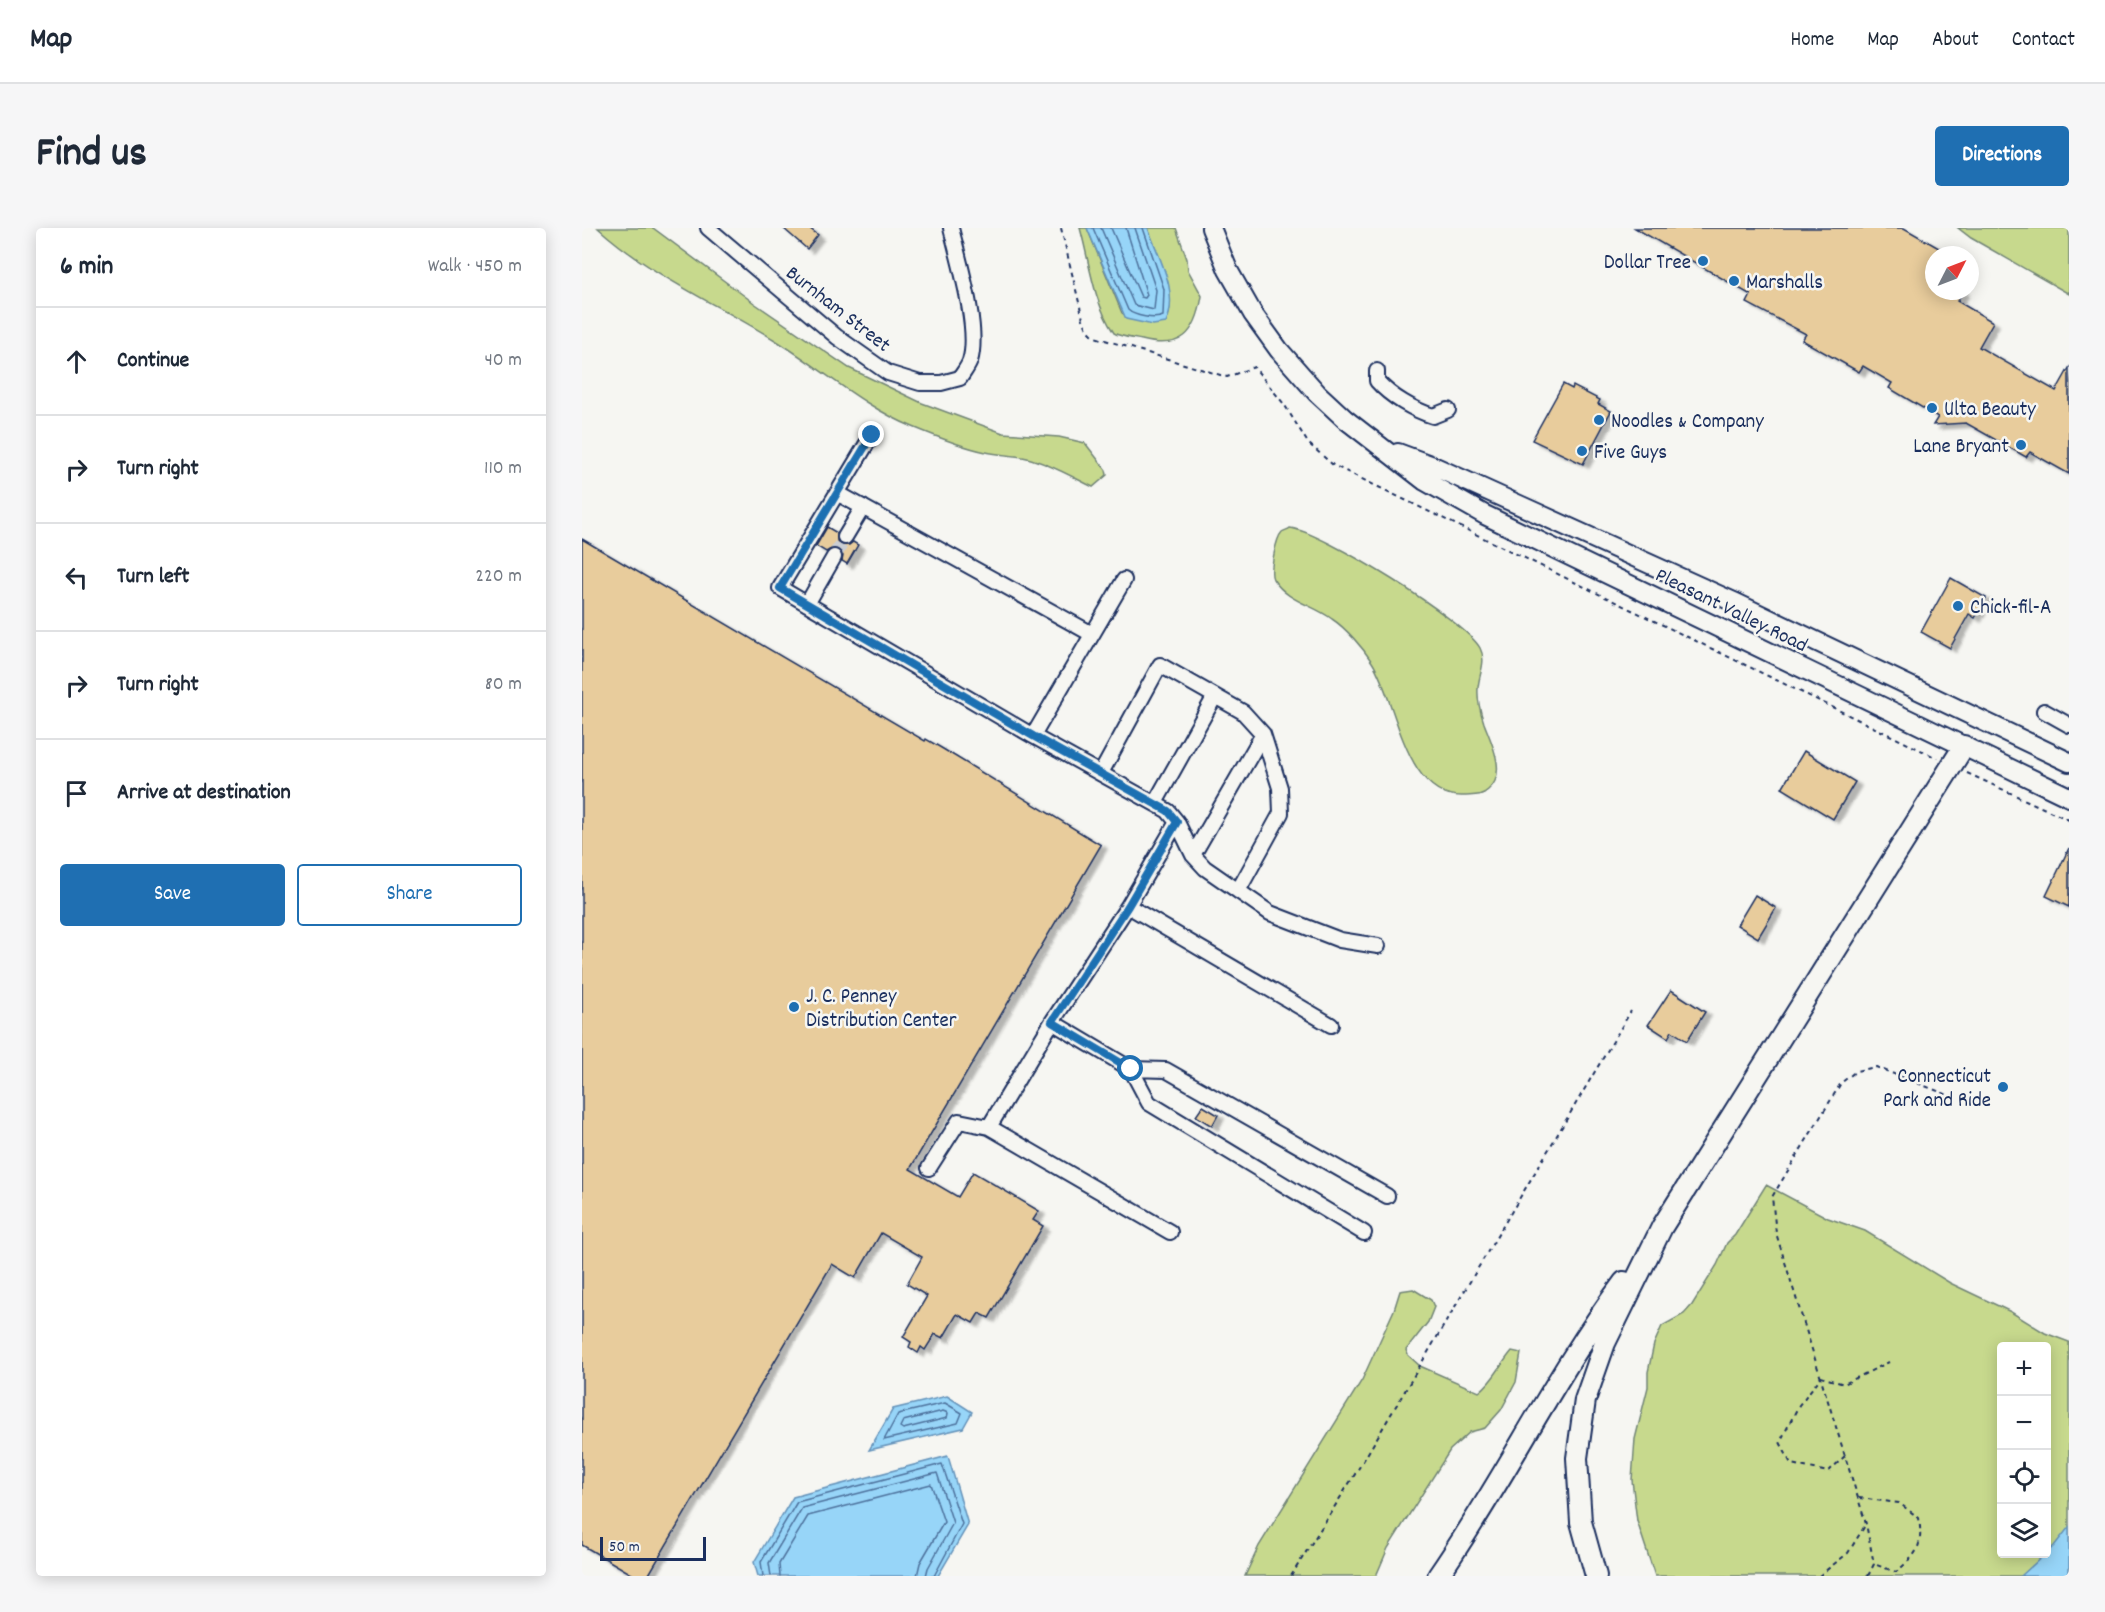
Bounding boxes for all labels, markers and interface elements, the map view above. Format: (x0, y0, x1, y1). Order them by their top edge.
text: Map (30, 21, 72, 61)
text: Home (1790, 26, 1834, 56)
text: Map (1867, 26, 1899, 56)
text: About (1932, 26, 1979, 56)
text: Contact (2012, 26, 2075, 56)
text: Find us (36, 126, 147, 186)
button: Directions (1935, 126, 2069, 186)
north arrow (1925, 246, 1979, 300)
text: 6 min (60, 249, 113, 286)
place label: Dollar Tree (1604, 249, 1691, 279)
text: Walk · 450 m (428, 253, 522, 281)
marker: Dollar Tree (1696, 254, 1710, 268)
street label: Burnham Street (778, 260, 896, 361)
place label: Marshalls (1746, 269, 1823, 299)
marker: Marshalls (1727, 274, 1741, 288)
icon: ahead (60, 345, 93, 378)
text: Continue (117, 346, 189, 377)
text: 40 m (484, 347, 522, 375)
place label: Ulta Beauty (1944, 396, 2036, 426)
marker: Ulta Beauty (1925, 401, 1939, 415)
place label: Noodles & Company (1611, 408, 1764, 438)
marker: Noodles & Company (1592, 413, 1606, 427)
route end (858, 421, 884, 447)
place label: Lane Bryant (1913, 433, 2009, 463)
marker: Lane Bryant (2014, 438, 2028, 452)
place label: Five Guys (1594, 439, 1667, 469)
marker: Five Guys (1575, 444, 1589, 458)
icon: right (60, 453, 93, 486)
text: Turn right (117, 454, 199, 485)
text: 110 m (484, 455, 522, 483)
icon: left (60, 561, 93, 594)
text: Turn left (117, 562, 189, 593)
street label: Pleasant Valley Road (1649, 562, 1812, 662)
text: 220 m (475, 563, 522, 591)
place label: Chick-fil-A (1970, 594, 2051, 624)
marker: Chick-fil-A (1951, 599, 1965, 613)
icon: right (60, 669, 93, 702)
text: Turn right (117, 670, 199, 701)
text: 80 m (485, 671, 522, 699)
icon: arrive (60, 777, 93, 810)
text: Arrive at destination (117, 778, 291, 809)
button: Save (60, 864, 285, 926)
button: Share (297, 864, 522, 926)
place label: J. C. Penney Distribution Center (806, 983, 957, 1037)
marker: J. C. Penney Distribution Center (787, 1000, 801, 1014)
route start (1117, 1055, 1143, 1081)
place label: Connecticut Park and Ride (1883, 1063, 1991, 1117)
marker: Connecticut Park and Ride (1996, 1080, 2010, 1094)
map controls (1997, 1342, 2051, 1558)
button: + (1997, 1342, 2051, 1396)
button: − (1997, 1396, 2051, 1450)
button: locate (1997, 1450, 2051, 1504)
button: layers (1997, 1504, 2051, 1558)
scale bar (600, 1534, 706, 1562)
text: 50 m (609, 1536, 640, 1559)

